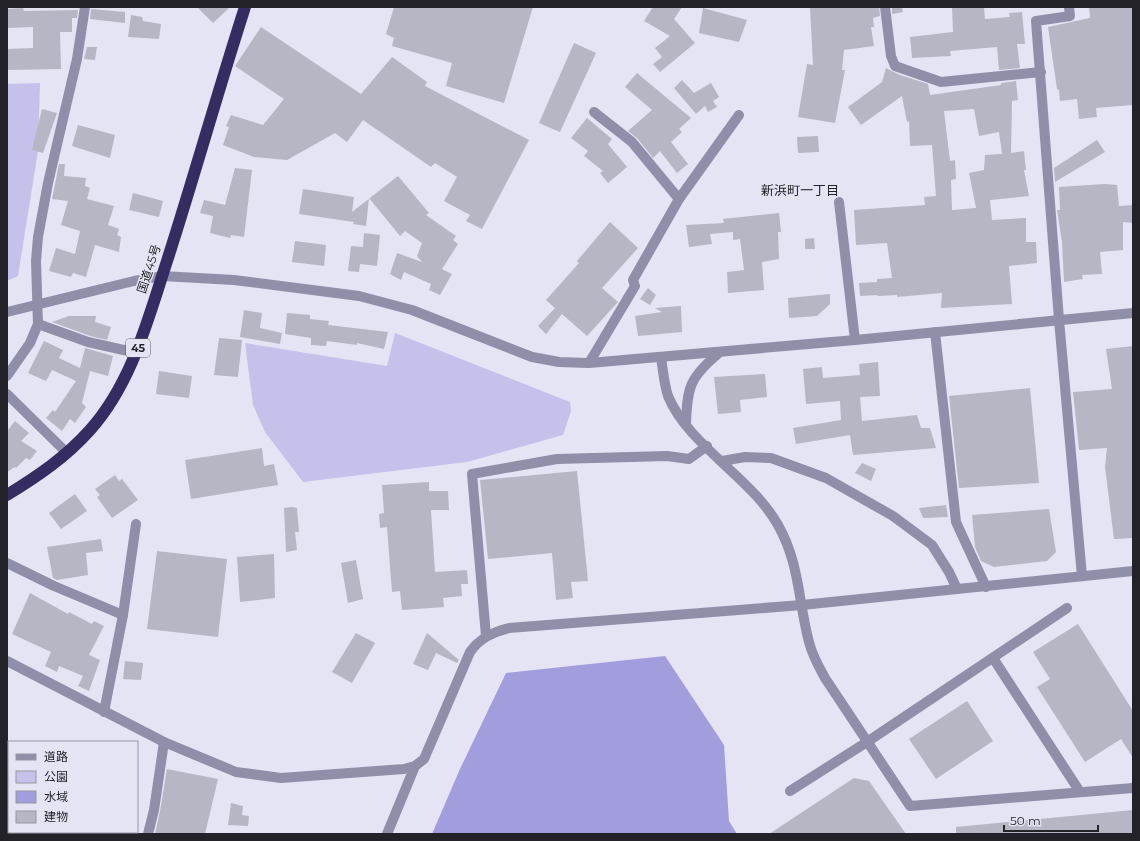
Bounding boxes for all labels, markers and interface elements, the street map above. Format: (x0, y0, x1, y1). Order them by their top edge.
district label: 新浜町一丁目 (761, 182, 839, 198)
street label: 国道45号 (134, 242, 163, 295)
road number: 45 (126, 339, 150, 357)
legend (8, 741, 138, 833)
text: 道路 (44, 749, 68, 764)
text: 公園 (44, 769, 68, 784)
text: 水域 (44, 789, 68, 804)
scale bar (1004, 807, 1098, 833)
text: 建物 (44, 809, 68, 824)
text: 50 m (1010, 813, 1041, 828)

